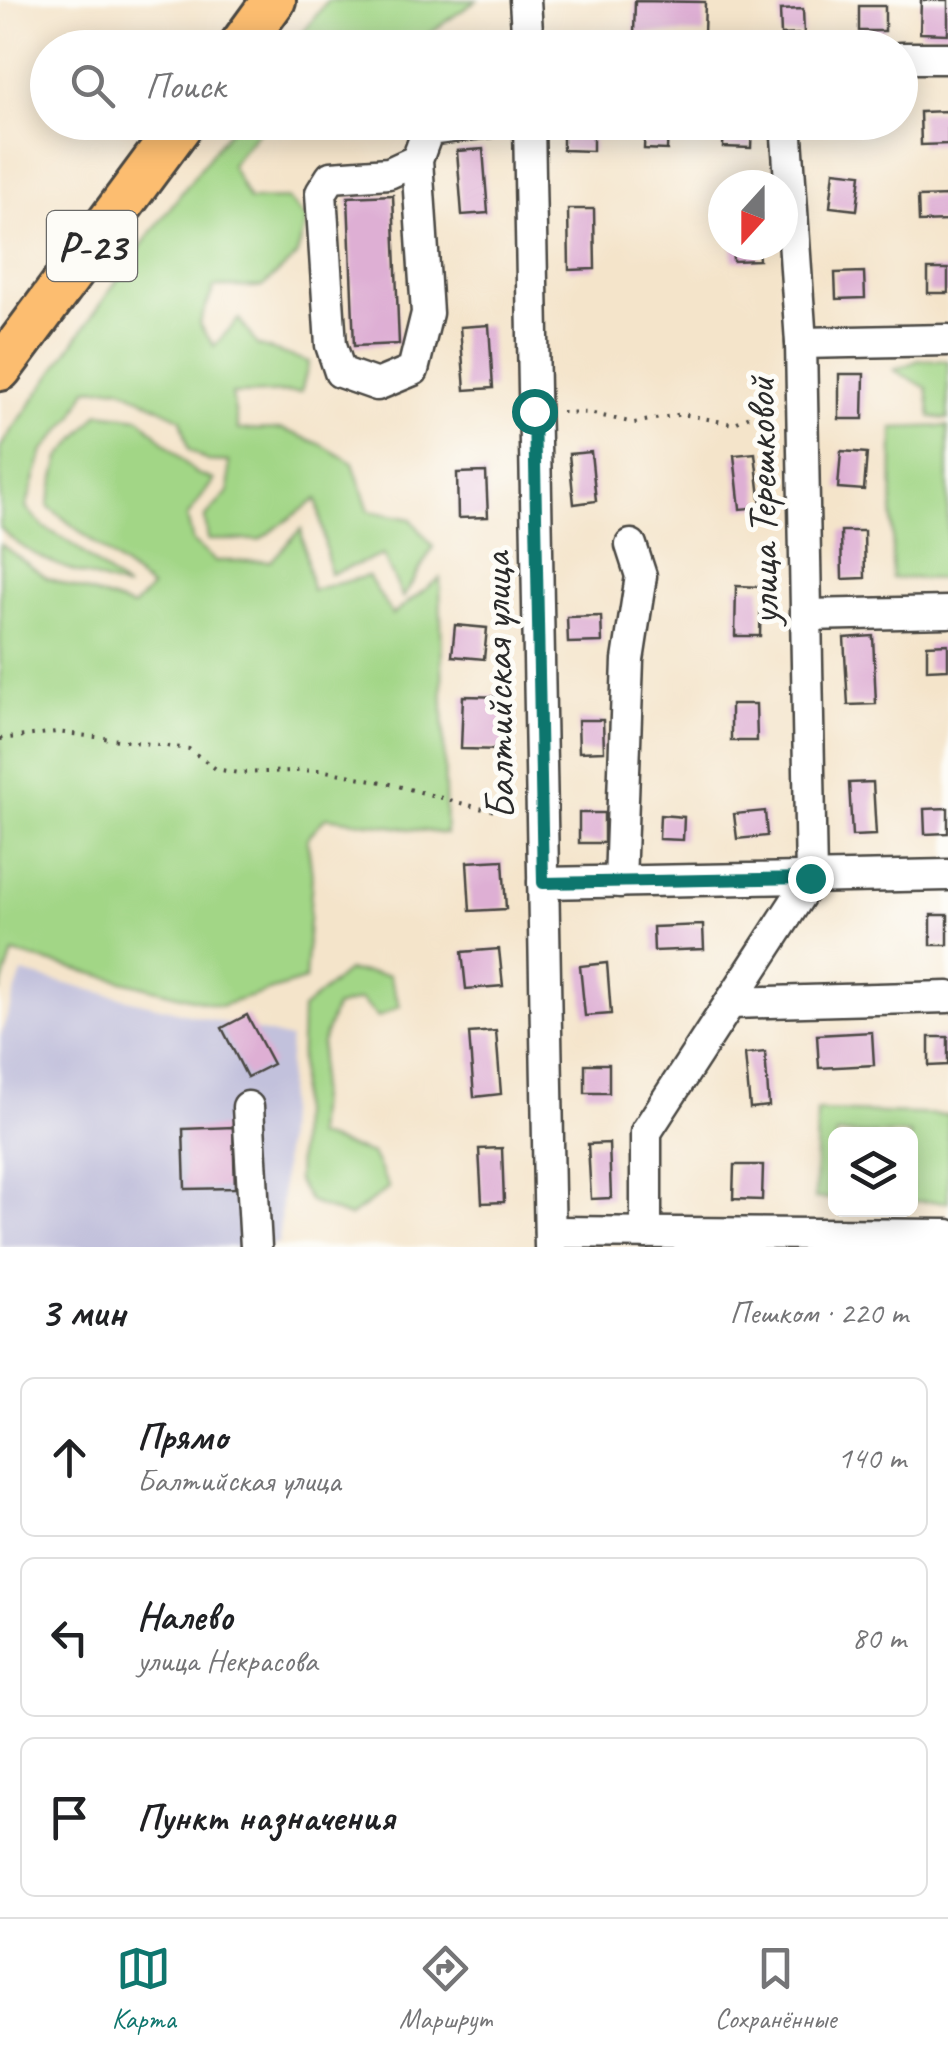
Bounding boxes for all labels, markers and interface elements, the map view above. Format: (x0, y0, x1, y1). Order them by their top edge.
search box (30, 30, 918, 140)
icon: search (65, 58, 120, 113)
text: Поиск (145, 62, 225, 109)
north arrow (708, 170, 798, 260)
road number: Р-23 (47, 211, 137, 281)
street label: улица Терешковой (734, 374, 791, 629)
route start (512, 389, 558, 435)
street label: Балтийская улица (470, 549, 527, 820)
route end (788, 856, 834, 902)
map controls (828, 1127, 918, 1217)
button: layers (828, 1127, 918, 1217)
text: 3 мин (40, 1286, 125, 1339)
text: Пешком · 220 m (729, 1292, 908, 1333)
text: Прямо (137, 1413, 227, 1460)
icon: ahead (42, 1430, 97, 1485)
text: 140 m (837, 1437, 906, 1478)
text: Балтийская улица (137, 1460, 341, 1501)
text: Налево (137, 1593, 233, 1640)
icon: left (42, 1610, 97, 1665)
text: 80 m (852, 1617, 906, 1658)
text: улица Некрасова (137, 1640, 318, 1681)
icon: arrive (42, 1790, 97, 1845)
text: Пункт назначения (137, 1794, 394, 1841)
tab: Карта (112, 1941, 176, 2036)
tab: Маршрут (399, 1941, 491, 2036)
tab: Сохранённые (715, 1941, 836, 2036)

